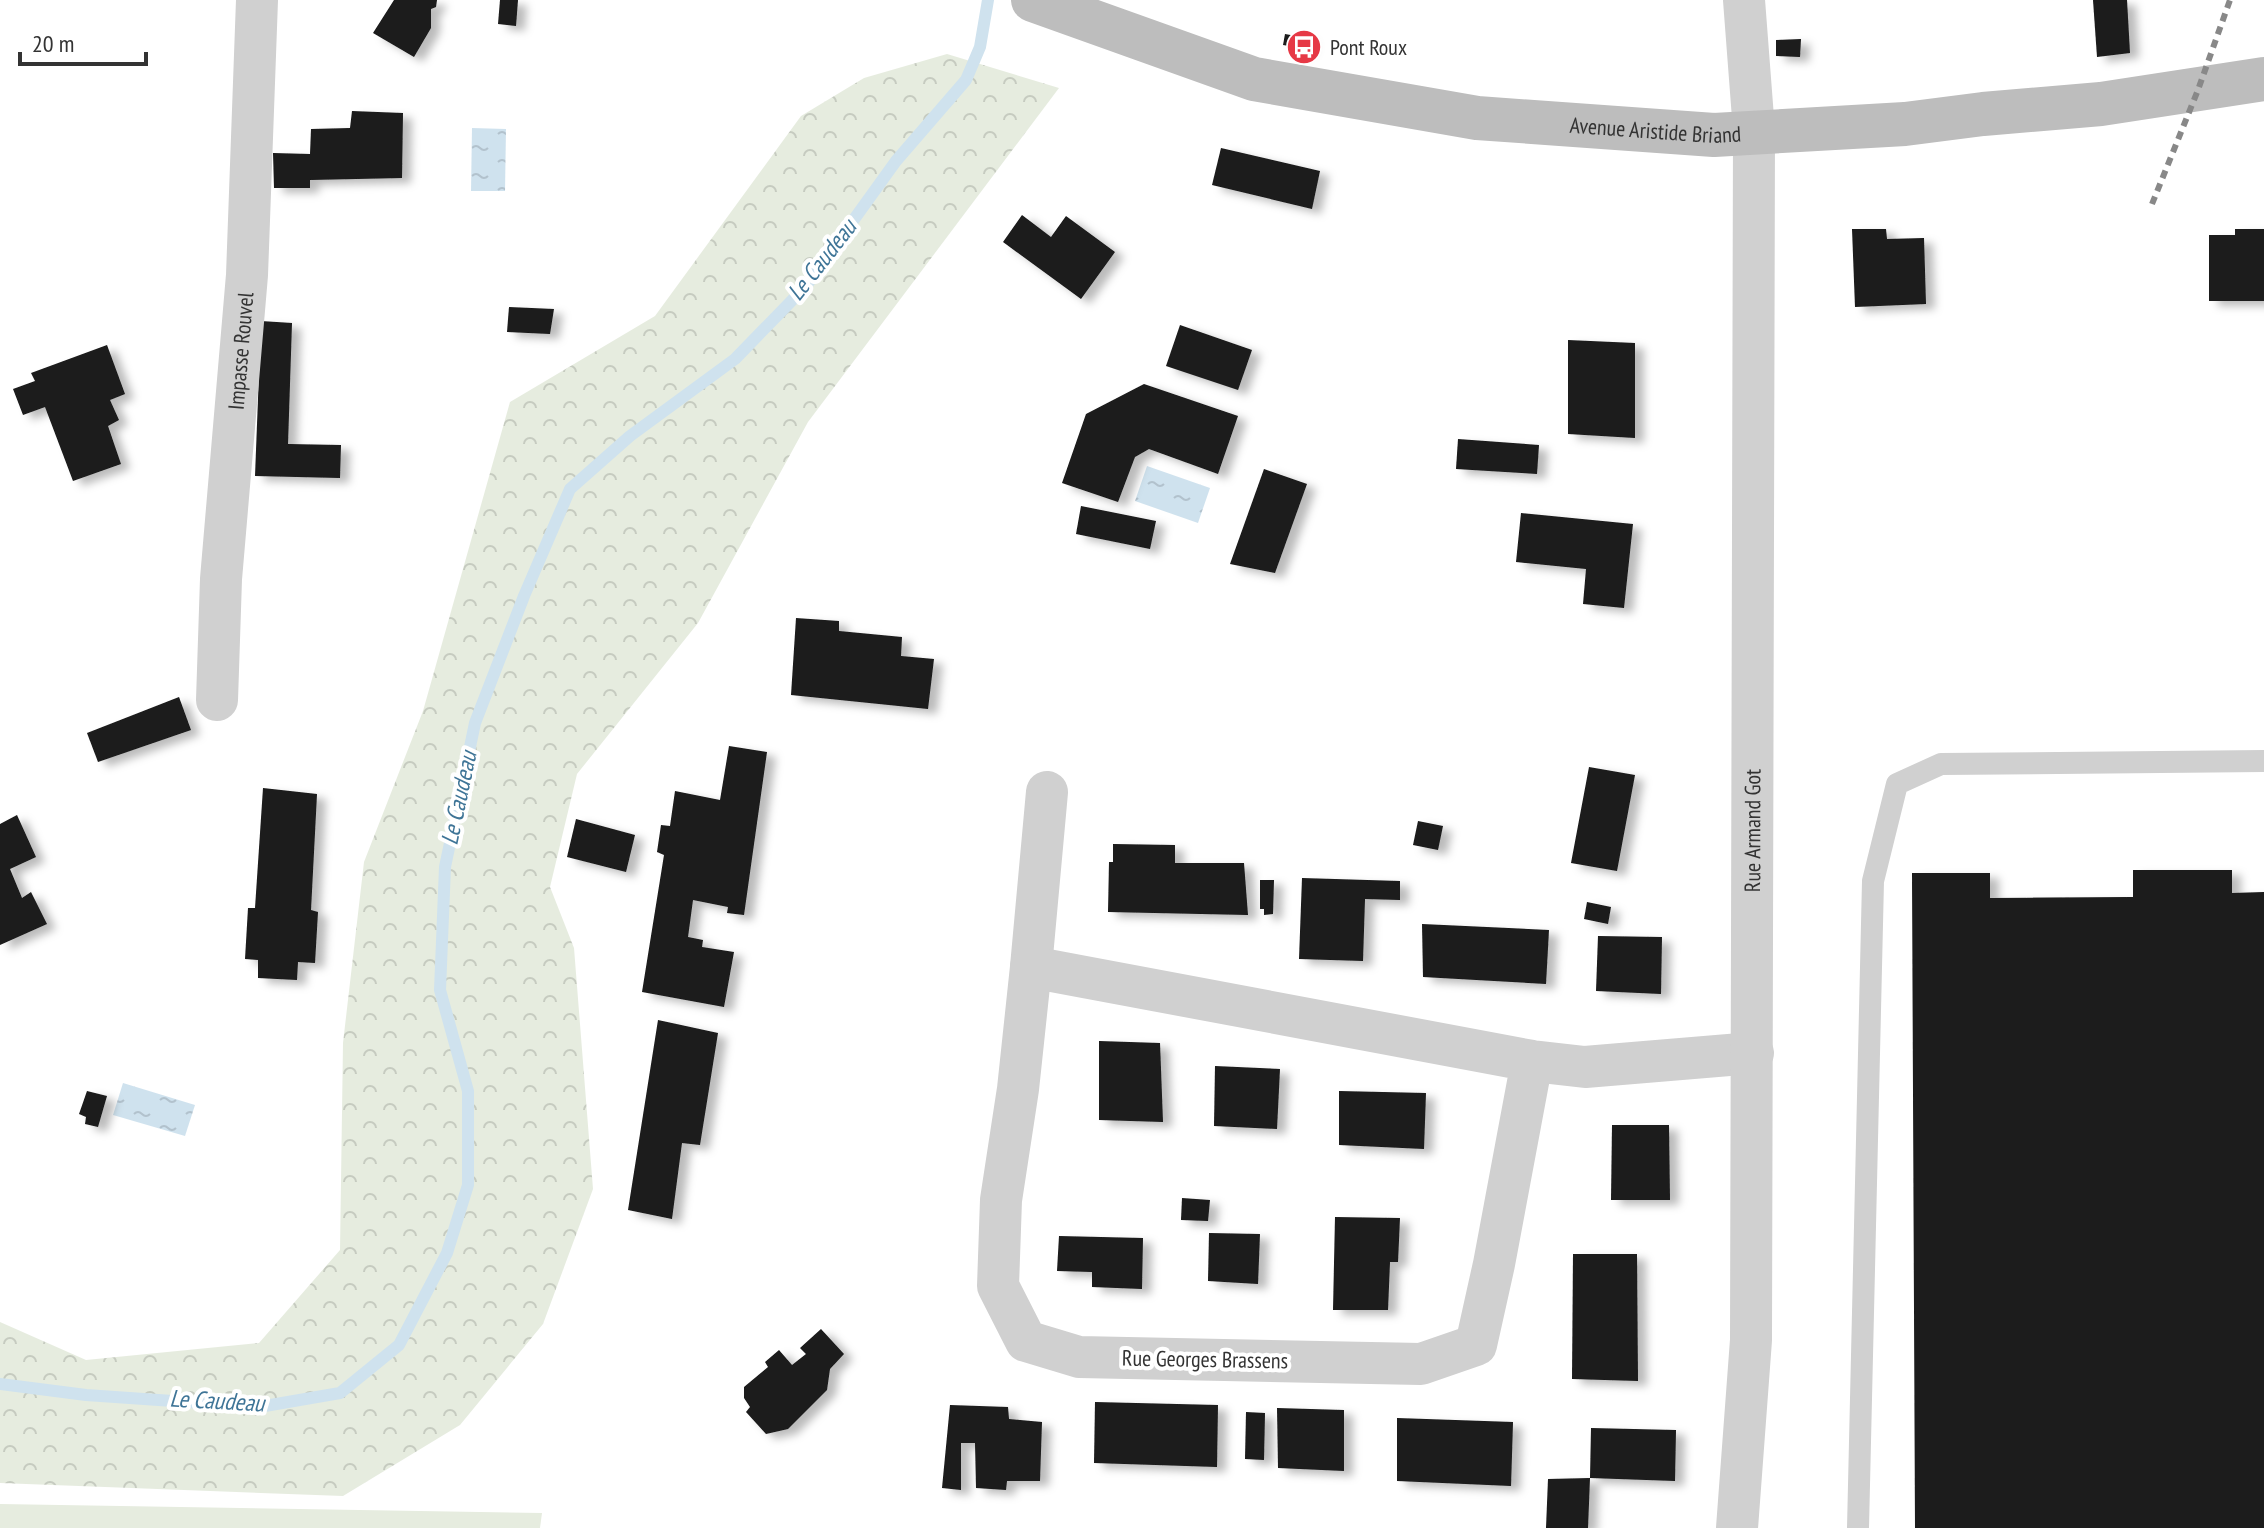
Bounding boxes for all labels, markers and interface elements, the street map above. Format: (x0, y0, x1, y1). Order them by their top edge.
scale bar (20, 16, 146, 66)
text: 20 m (32, 28, 74, 59)
bus stop icon: Pont Roux (1285, 28, 1323, 66)
place label: Pont Roux (1330, 33, 1407, 61)
street label: Avenue Aristide Briand (1569, 111, 1742, 149)
water label: Le Caudeau (780, 212, 864, 307)
street label: Impasse Rouvel (222, 290, 260, 411)
water label: Le Caudeau (433, 747, 484, 848)
street label: Rue Armand Got (1738, 769, 1766, 892)
street label: Rue Georges Brassens (1122, 1344, 1288, 1374)
water label: Le Caudeau (169, 1383, 267, 1419)

